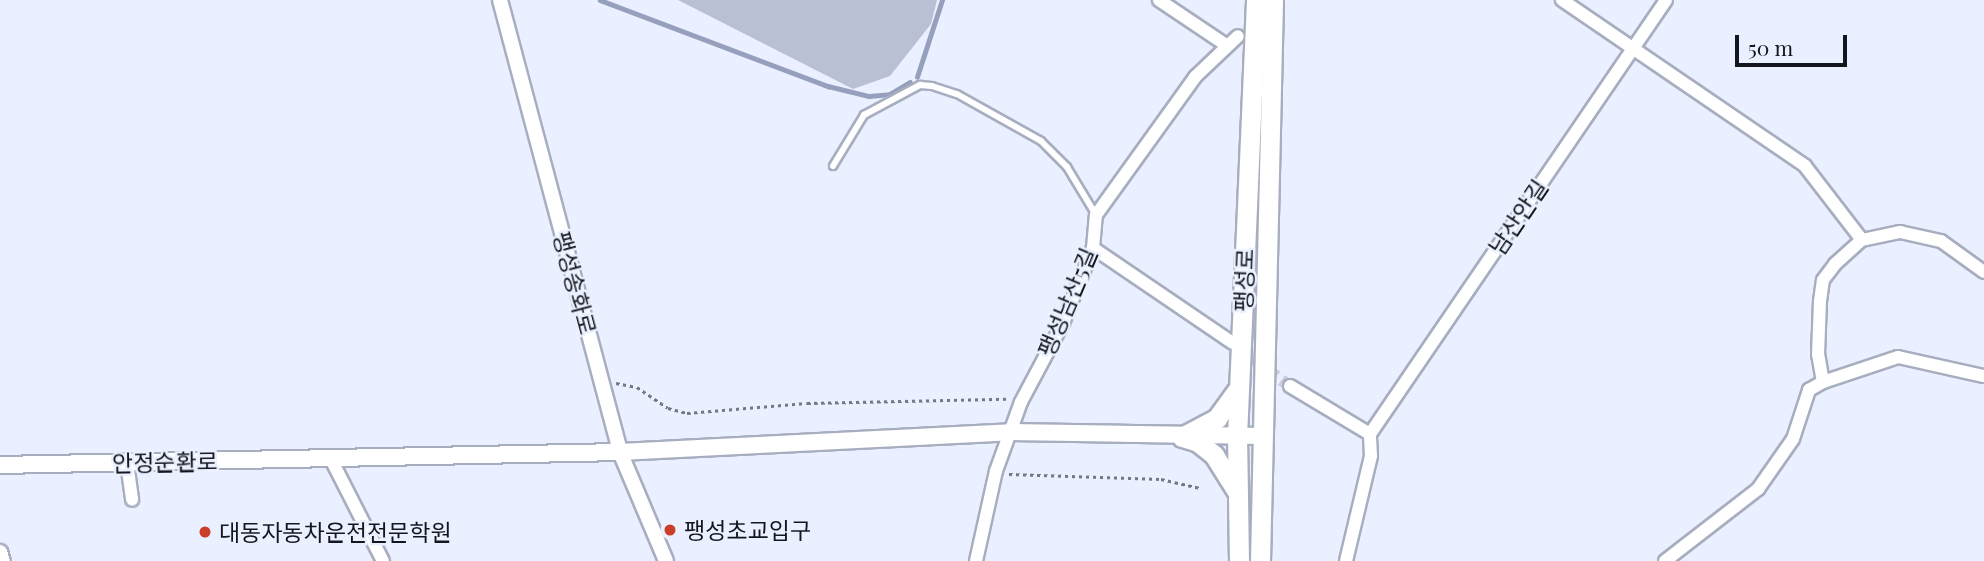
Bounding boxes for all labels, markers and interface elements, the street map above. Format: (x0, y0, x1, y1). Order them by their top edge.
scale bar (1739, 21, 1851, 65)
text: 50 m (1748, 33, 1793, 61)
street label: 남산안길 (1483, 174, 1553, 260)
street label: 팽성송화로 (548, 228, 602, 338)
street label: 팽성남산5길 (1032, 244, 1102, 360)
street label: 팽성로 (1229, 248, 1259, 312)
street label: 안정순환로 (112, 447, 218, 477)
place label: 팽성초교입구 (684, 516, 811, 544)
place label: 대동자동차운전전문학원 (219, 518, 452, 546)
marker: 팽성초교입구 (662, 522, 678, 538)
marker: 대동자동차운전전문학원 (197, 524, 213, 540)

